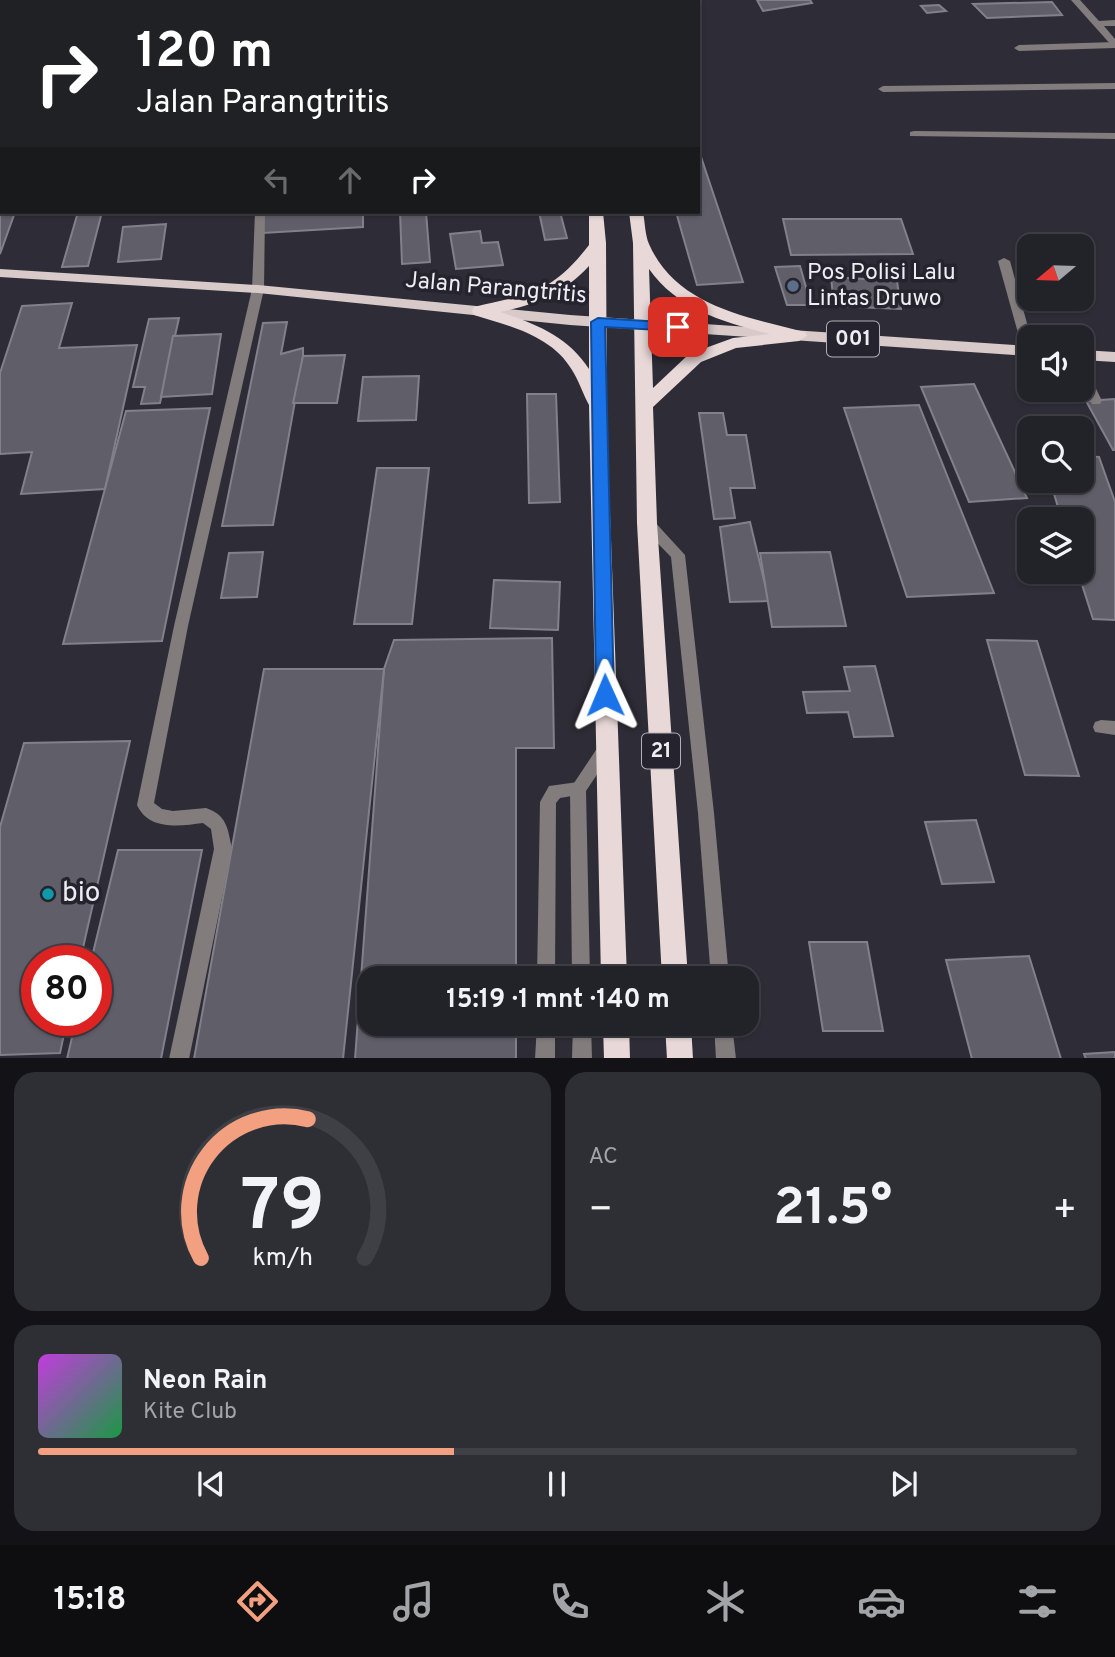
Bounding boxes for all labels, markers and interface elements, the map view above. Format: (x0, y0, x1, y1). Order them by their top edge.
text: 120 m (136, 23, 273, 85)
icon: right (21, 28, 112, 119)
text: Jalan Parangtritis (136, 84, 390, 124)
icon: left (258, 161, 296, 199)
icon: ahead (331, 161, 369, 199)
icon: right (404, 161, 442, 199)
north arrow (1017, 234, 1094, 312)
map controls (1017, 234, 1094, 584)
place label: Pos Polisi Lalu Lintas Druwo (807, 259, 956, 314)
street label: Jalan Parangtritis (404, 267, 588, 311)
marker: Pos Polisi Lalu Lintas Druwo (785, 278, 801, 294)
pin (648, 297, 708, 357)
icon: arrive (659, 308, 697, 346)
road number: 001 (827, 322, 879, 356)
button: sound (1017, 325, 1094, 402)
button: search (1017, 416, 1094, 493)
button: layers (1017, 507, 1094, 584)
position arrow (568, 658, 642, 732)
road number: 21 (642, 734, 680, 768)
place label: bio (62, 876, 100, 912)
marker: bio (40, 886, 56, 902)
speed limit sign: 80 (21, 945, 112, 1036)
text: 15:19 · 1 mnt · 140 m (446, 984, 670, 1017)
text: AC (589, 1143, 618, 1172)
text: 79 (240, 1164, 324, 1256)
text: 21.5° (773, 1177, 892, 1243)
text: − (589, 1187, 613, 1236)
text: + (1052, 1187, 1077, 1236)
text: km/h (252, 1242, 313, 1274)
text: Neon Rain (143, 1365, 268, 1398)
text: Kite Club (143, 1398, 237, 1427)
icon: previous (192, 1465, 230, 1503)
icon: pause (538, 1465, 576, 1503)
icon: next (885, 1465, 923, 1503)
icon: directions (233, 1577, 282, 1626)
icon: music (389, 1577, 438, 1626)
icon: phone (545, 1577, 594, 1626)
icon: climate (701, 1577, 750, 1626)
icon: car (857, 1577, 906, 1626)
icon: filters (1013, 1577, 1062, 1626)
text: 15:18 (53, 1581, 126, 1621)

